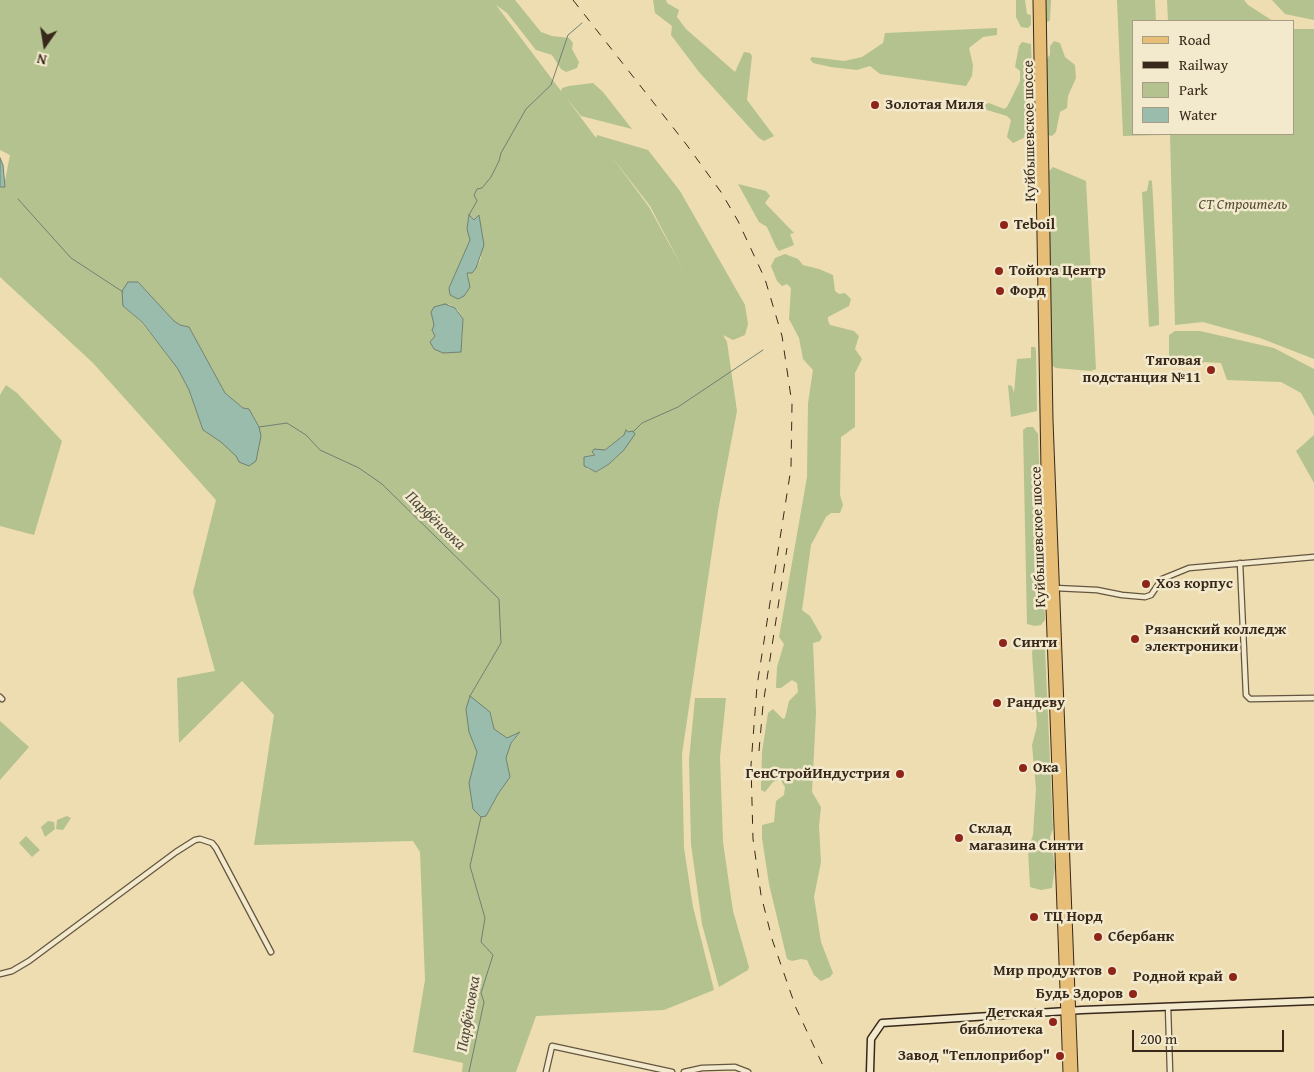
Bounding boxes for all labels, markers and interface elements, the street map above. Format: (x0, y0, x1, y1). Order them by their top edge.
north arrow (20, 20, 70, 70)
legend (1132, 20, 1294, 135)
text: Road (1179, 29, 1210, 50)
text: N (35, 49, 48, 70)
text: Railway (1179, 54, 1228, 75)
street label: Куйбышевское шоссе (1020, 60, 1040, 202)
text: Park (1179, 79, 1208, 100)
place label: Золотая Миля (885, 96, 984, 114)
marker: Золотая Миля (869, 99, 881, 111)
text: Water (1179, 104, 1217, 125)
park label: СТ Строитель (1199, 196, 1287, 214)
place label: Teboil (1014, 216, 1055, 234)
marker: Teboil (998, 219, 1010, 231)
place label: Тойота Центр (1009, 262, 1106, 280)
marker: Тойота Центр (993, 265, 1005, 277)
place label: Форд (1010, 282, 1046, 300)
marker: Форд (994, 285, 1006, 297)
place label: Тяговая подстанция №11 (1083, 352, 1201, 387)
marker: Тяговая подстанция №11 (1205, 364, 1217, 376)
street label: Куйбышевское шоссе (1028, 466, 1050, 608)
water label: Парфёновка (401, 488, 469, 554)
place label: Хоз корпус (1156, 575, 1233, 593)
marker: Хоз корпус (1140, 578, 1152, 590)
place label: Рязанский колледж электроники (1145, 621, 1286, 656)
marker: Рязанский колледж электроники (1129, 633, 1141, 645)
place label: Синти (1013, 634, 1058, 652)
marker: Синти (997, 637, 1009, 649)
place label: Рандеву (1007, 694, 1065, 712)
marker: Рандеву (991, 697, 1003, 709)
place label: Ока (1033, 759, 1059, 777)
marker: Ока (1017, 762, 1029, 774)
place label: ГенСтройИндустрия (746, 765, 890, 783)
marker: ГенСтройИндустрия (894, 768, 906, 780)
place label: Склад магазина Синти (969, 820, 1084, 855)
marker: Склад магазина Синти (953, 832, 965, 844)
place label: ТЦ Норд (1044, 908, 1103, 926)
marker: ТЦ Норд (1028, 911, 1040, 923)
place label: Сбербанк (1108, 928, 1174, 946)
marker: Сбербанк (1092, 931, 1104, 943)
place label: Мир продуктов (993, 962, 1102, 980)
marker: Мир продуктов (1106, 965, 1118, 977)
place label: Родной край (1133, 968, 1223, 986)
marker: Родной край (1227, 971, 1239, 983)
water label: Парфёновка (453, 975, 485, 1053)
place label: Будь Здоров (1036, 985, 1123, 1003)
marker: Будь Здоров (1127, 988, 1139, 1000)
place label: Детская библиотека (959, 1004, 1043, 1039)
marker: Детская библиотека (1047, 1016, 1059, 1028)
scale bar (1134, 1020, 1286, 1052)
text: 200 m (1140, 1028, 1177, 1049)
place label: Завод "Теплоприбор" (898, 1047, 1050, 1065)
marker: Завод "Теплоприбор" (1054, 1050, 1066, 1062)

